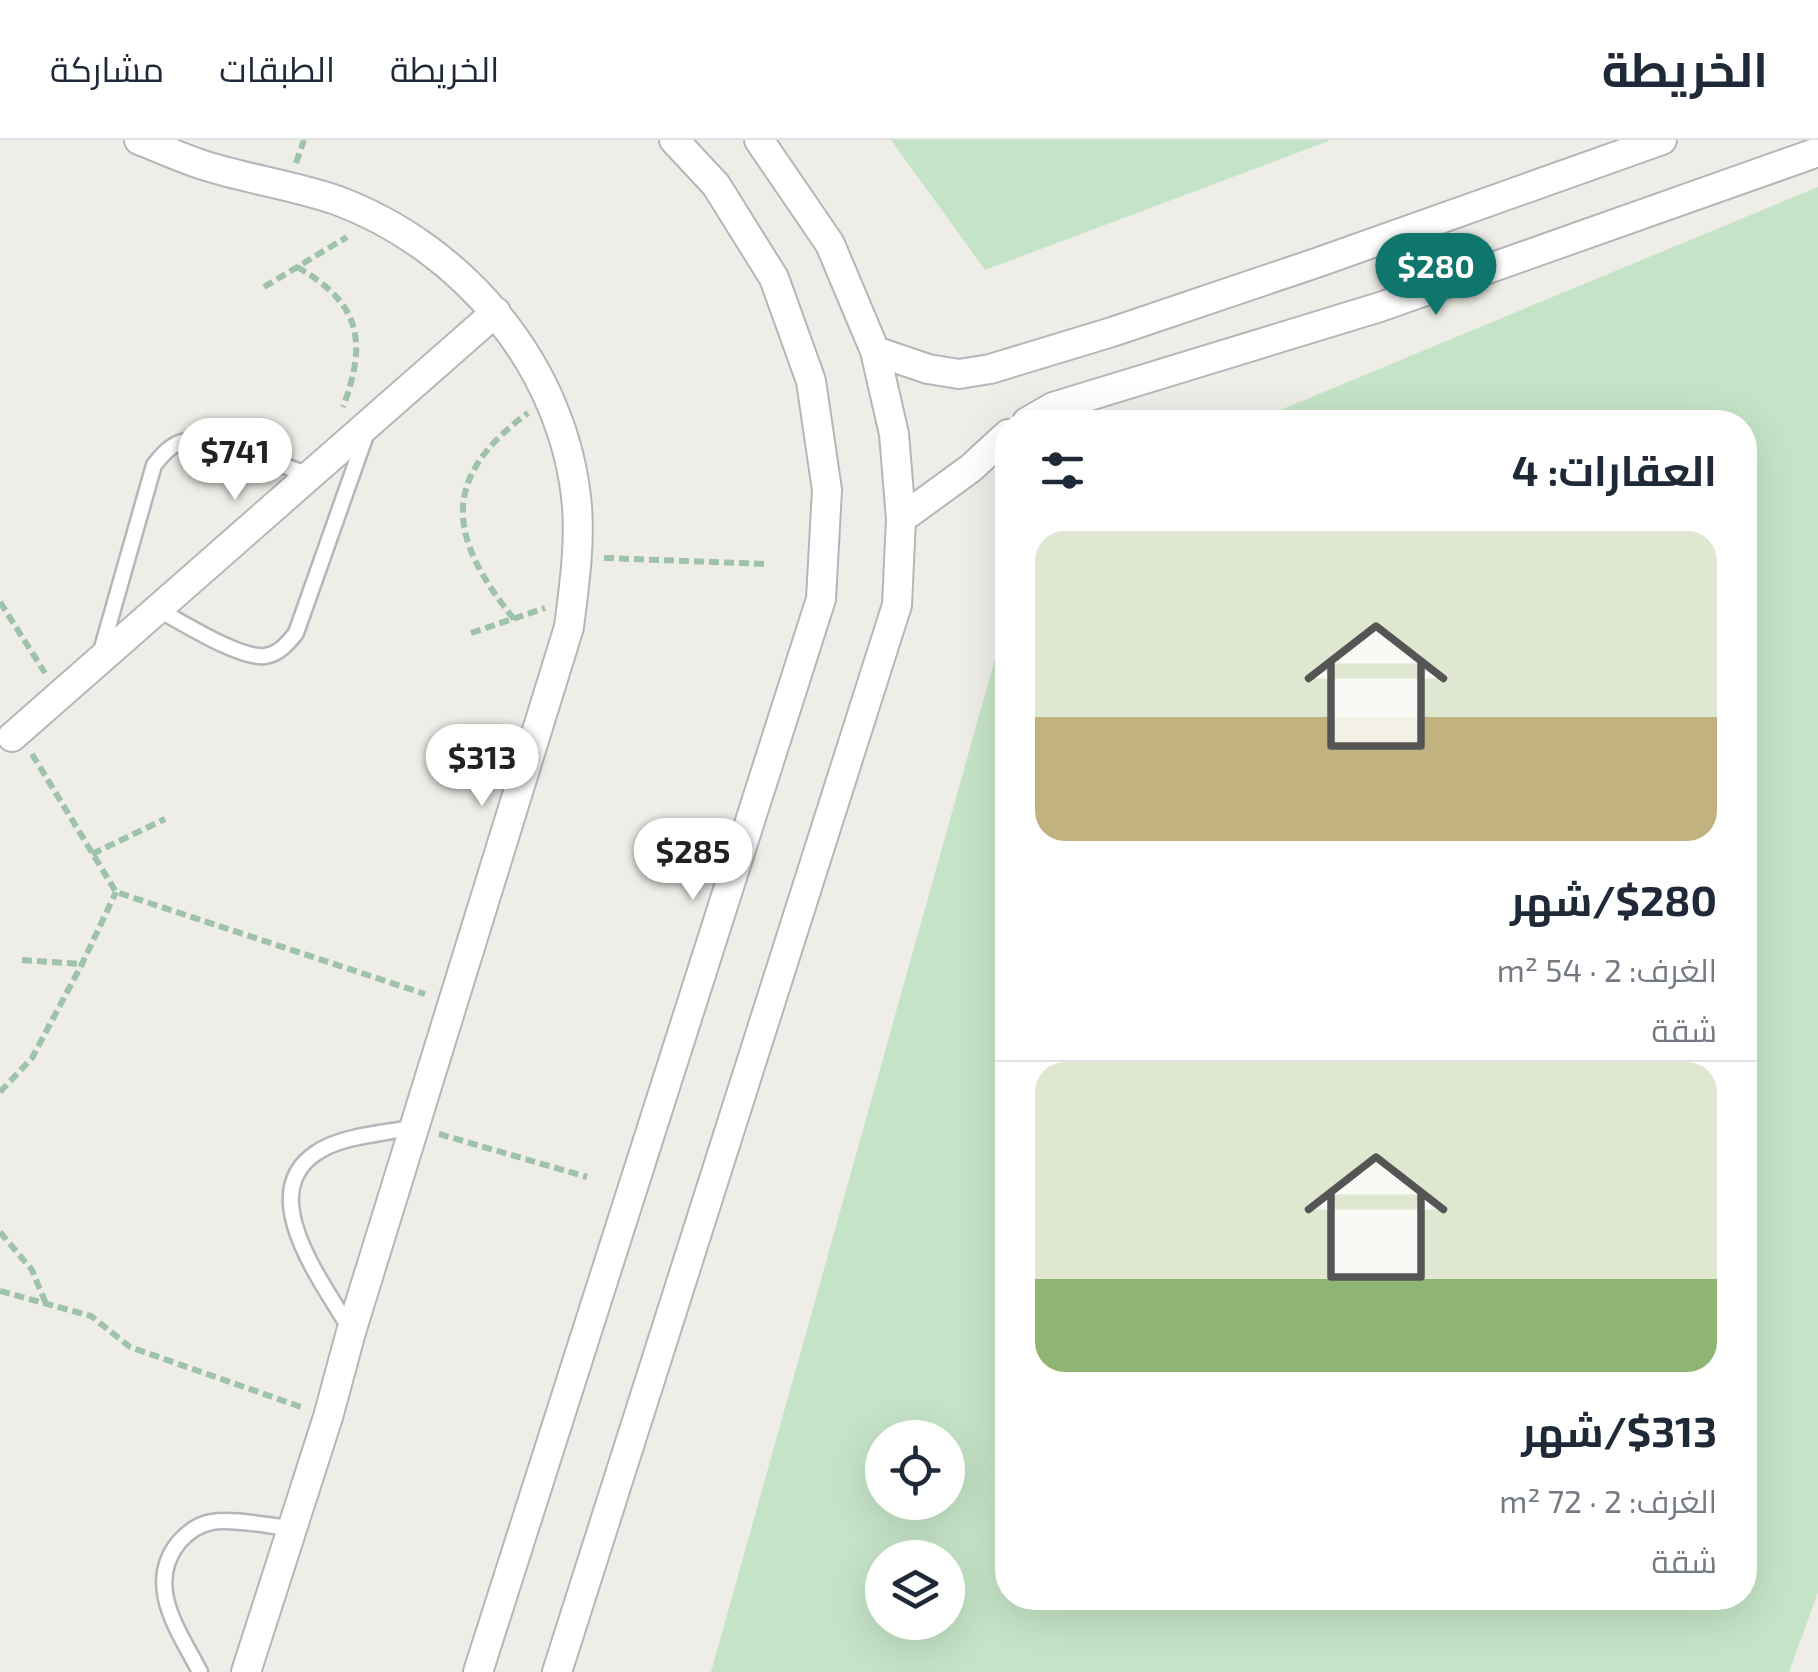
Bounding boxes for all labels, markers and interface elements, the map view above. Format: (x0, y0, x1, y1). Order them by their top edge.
text: الخريطة (1602, 39, 1768, 97)
text: مشاركة (50, 47, 164, 89)
text: الطبقات (219, 47, 335, 89)
text: الخريطة (390, 47, 499, 89)
pin: $280 (1377, 233, 1495, 318)
text: $280 (1397, 246, 1475, 284)
pin: $741 (176, 418, 294, 503)
text: $741 (200, 431, 270, 469)
icon: filters (1035, 443, 1090, 498)
text: العقارات: 4 (1512, 444, 1717, 494)
icon: home (1286, 596, 1466, 776)
pin: $313 (423, 724, 541, 809)
text: $313 (448, 737, 516, 775)
pin: $285 (634, 818, 752, 903)
text: $285 (656, 831, 730, 869)
text: $280/شهر (1510, 874, 1717, 924)
text: الغرف: 2 · 54 m² (1497, 950, 1717, 988)
text: شقة (1652, 1010, 1717, 1048)
icon: home (1286, 1127, 1466, 1307)
text: $313/شهر (1521, 1405, 1717, 1455)
map controls (865, 1420, 965, 1640)
button: locate (865, 1420, 965, 1520)
text: الغرف: 2 · 72 m² (1499, 1481, 1717, 1519)
button: layers (865, 1540, 965, 1640)
text: شقة (1652, 1541, 1717, 1579)

